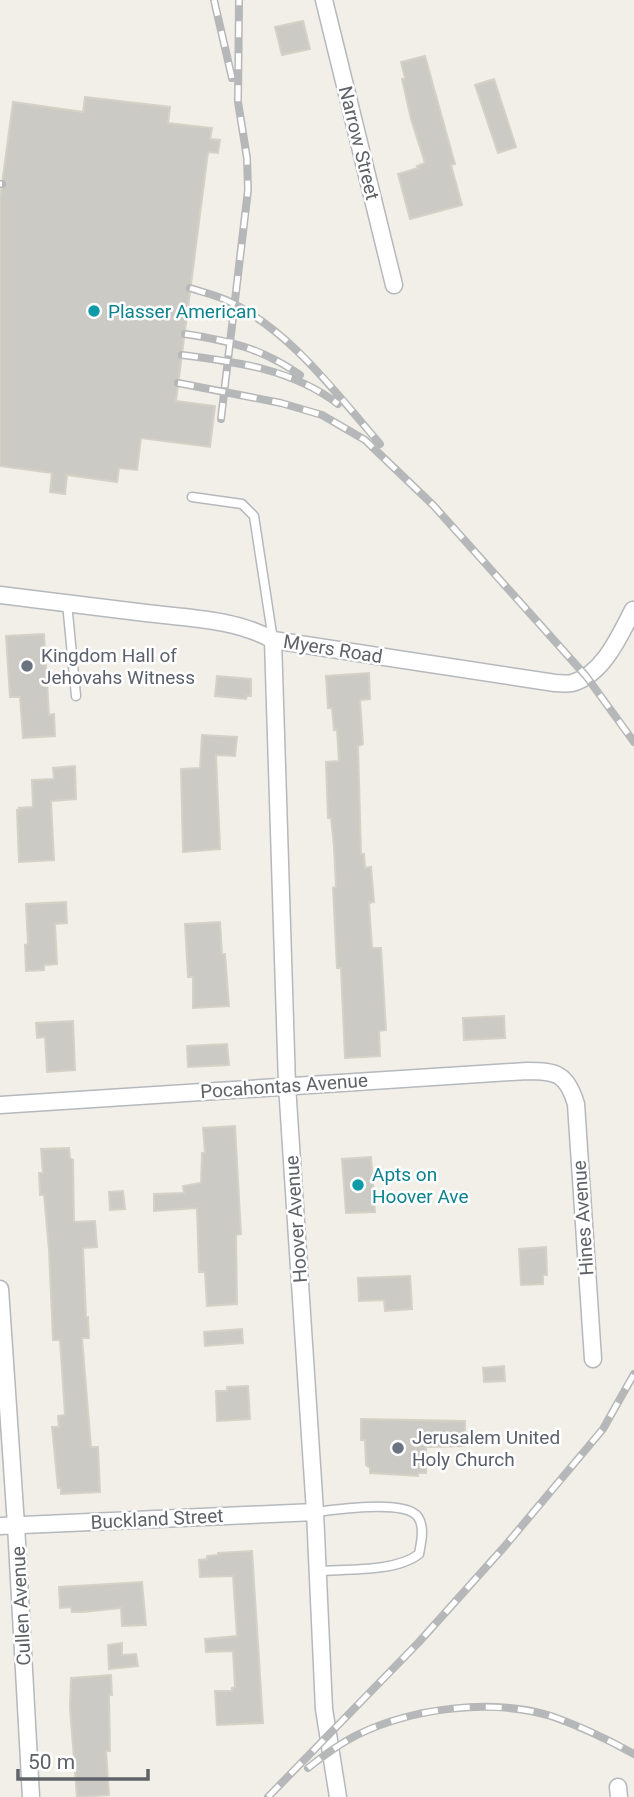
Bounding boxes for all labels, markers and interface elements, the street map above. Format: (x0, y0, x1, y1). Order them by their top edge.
street label: Narrow Street (334, 84, 384, 202)
place label: Plasser American (108, 300, 257, 323)
marker: Plasser American (86, 303, 102, 319)
street label: Myers Road (282, 630, 384, 668)
place label: Kingdom Hall of Jehovahs Witness (41, 644, 195, 689)
marker: Kingdom Hall of Jehovahs Witness (19, 658, 35, 674)
street label: Pocahontas Avenue (199, 1069, 369, 1103)
street label: Hoover Avenue (280, 1155, 312, 1283)
street label: Hines Avenue (568, 1160, 598, 1276)
place label: Apts on Hoover Ave (372, 1163, 468, 1208)
marker: Apts on Hoover Ave (350, 1177, 366, 1193)
place label: Jerusalem United Holy Church (412, 1426, 560, 1471)
marker: Jerusalem United Holy Church (390, 1440, 406, 1456)
street label: Buckland Street (90, 1504, 224, 1534)
street label: Cullen Avenue (6, 1546, 36, 1666)
scale bar (18, 1738, 147, 1782)
text: 50 m (28, 1750, 75, 1774)

